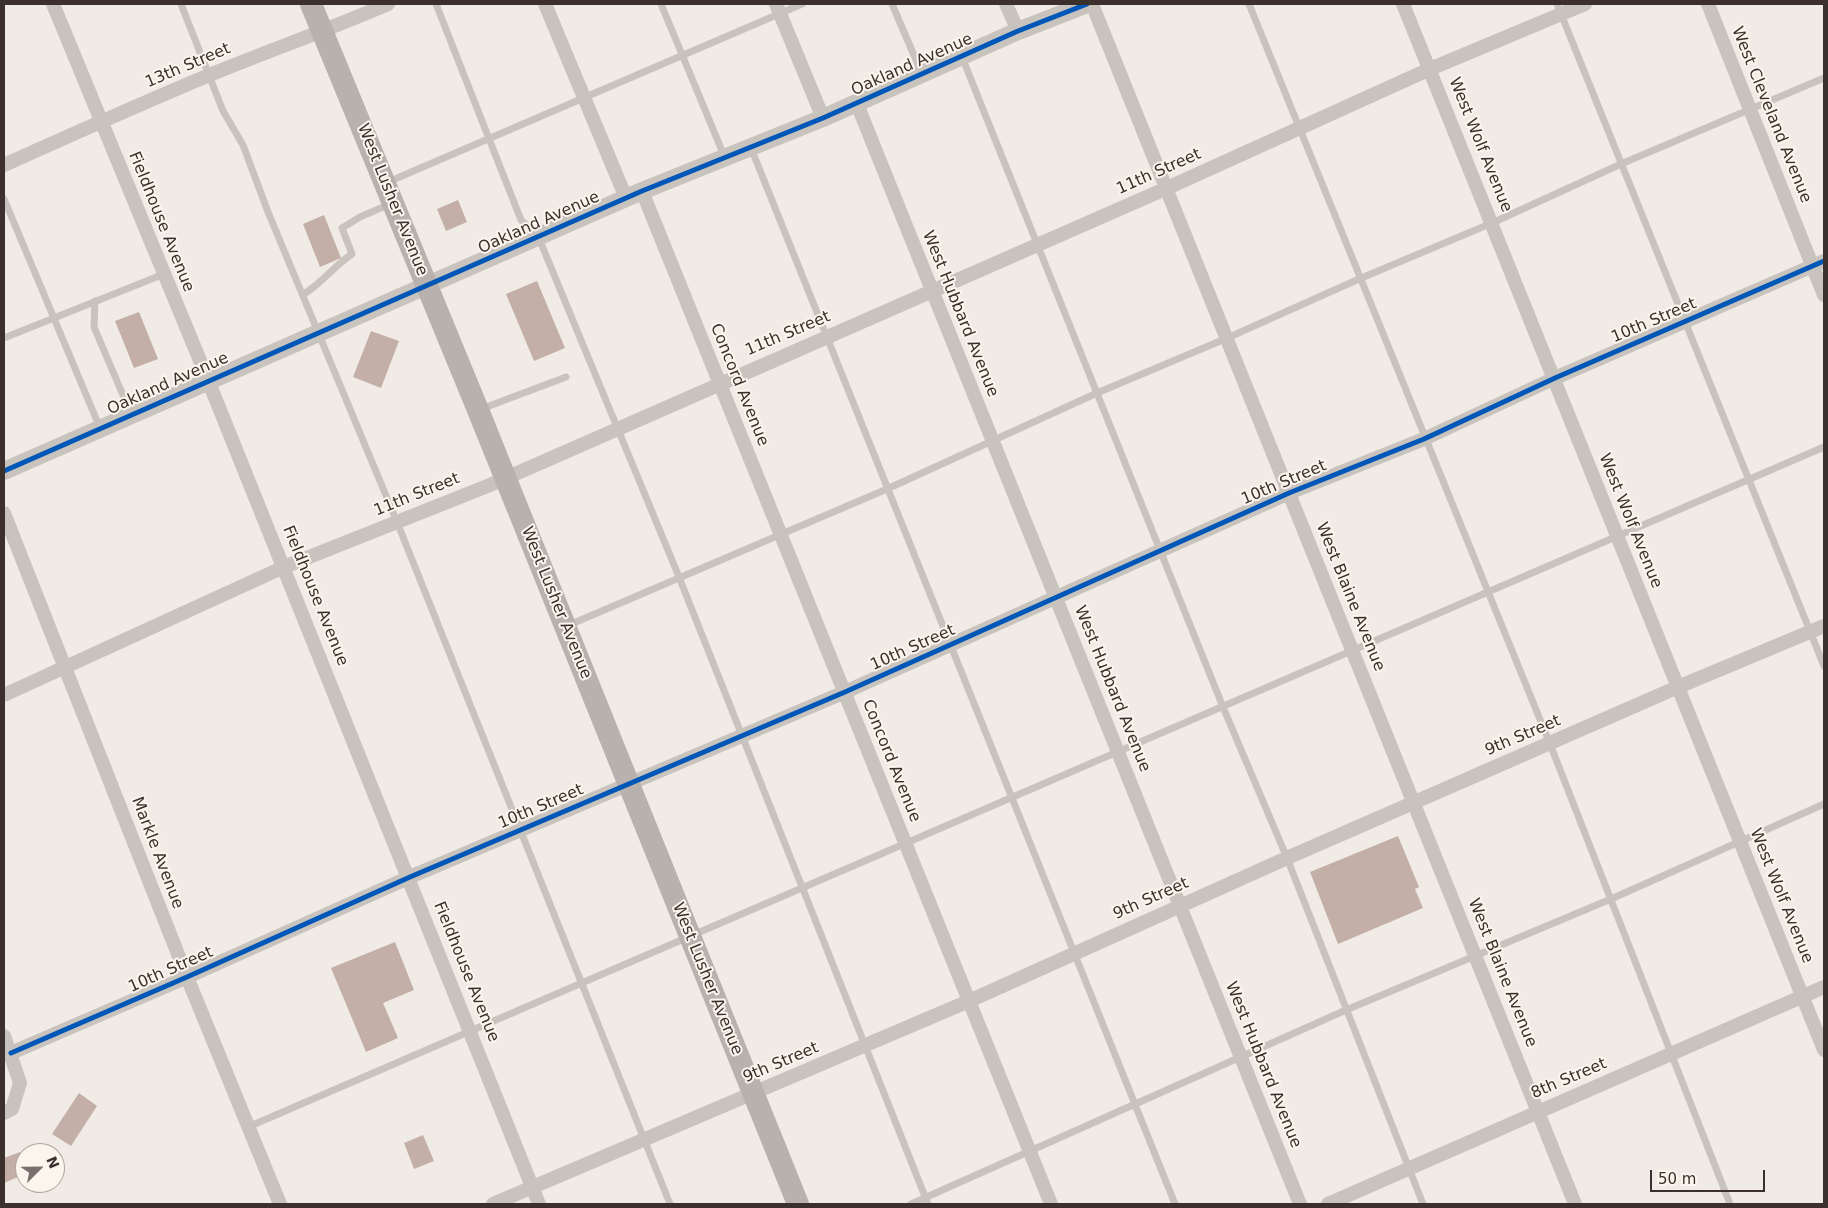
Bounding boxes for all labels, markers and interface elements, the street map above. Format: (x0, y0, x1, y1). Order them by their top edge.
street label: West Cleveland Avenue (1727, 24, 1815, 206)
street label: Oakland Avenue (848, 30, 976, 100)
street label: 13th Street (143, 39, 233, 93)
street label: West Wolf Avenue (1444, 75, 1516, 215)
street label: West Lusher Avenue (353, 121, 431, 279)
street label: 11th Street (1114, 145, 1204, 199)
street label: Fieldhouse Avenue (124, 149, 198, 295)
street label: Oakland Avenue (475, 188, 603, 258)
street label: West Hubbard Avenue (918, 228, 1002, 400)
street label: 10th Street (1609, 294, 1699, 348)
street label: 11th Street (743, 307, 833, 361)
street label: Concord Avenue (706, 321, 772, 449)
street label: Oakland Avenue (104, 349, 232, 419)
street label: West Wolf Avenue (1594, 451, 1666, 591)
street label: 10th Street (1239, 456, 1329, 510)
street label: 11th Street (371, 469, 463, 521)
street label: West Blaine Avenue (1311, 520, 1389, 674)
street label: Fieldhouse Avenue (278, 523, 352, 669)
street label: West Lusher Avenue (517, 524, 595, 682)
street label: West Hubbard Avenue (1070, 603, 1154, 775)
street label: 10th Street (868, 621, 958, 675)
street label: Concord Avenue (858, 697, 924, 825)
street label: 9th Street (1482, 711, 1564, 761)
street label: 10th Street (496, 780, 586, 834)
street label: Markle Avenue (127, 794, 187, 912)
street label: West Wolf Avenue (1745, 826, 1817, 966)
street label: 9th Street (1110, 874, 1192, 924)
street label: West Blaine Avenue (1463, 896, 1541, 1050)
street label: Fieldhouse Avenue (429, 899, 503, 1045)
street label: West Lusher Avenue (668, 900, 746, 1058)
street label: 10th Street (126, 943, 216, 997)
street label: West Hubbard Avenue (1221, 979, 1305, 1151)
street label: 9th Street (740, 1038, 822, 1088)
street label: 8th Street (1528, 1054, 1610, 1104)
north arrow (15, 1143, 65, 1193)
text: N (43, 1154, 63, 1171)
scale bar (1653, 1160, 1768, 1192)
text: 50 m (1658, 1170, 1696, 1188)

